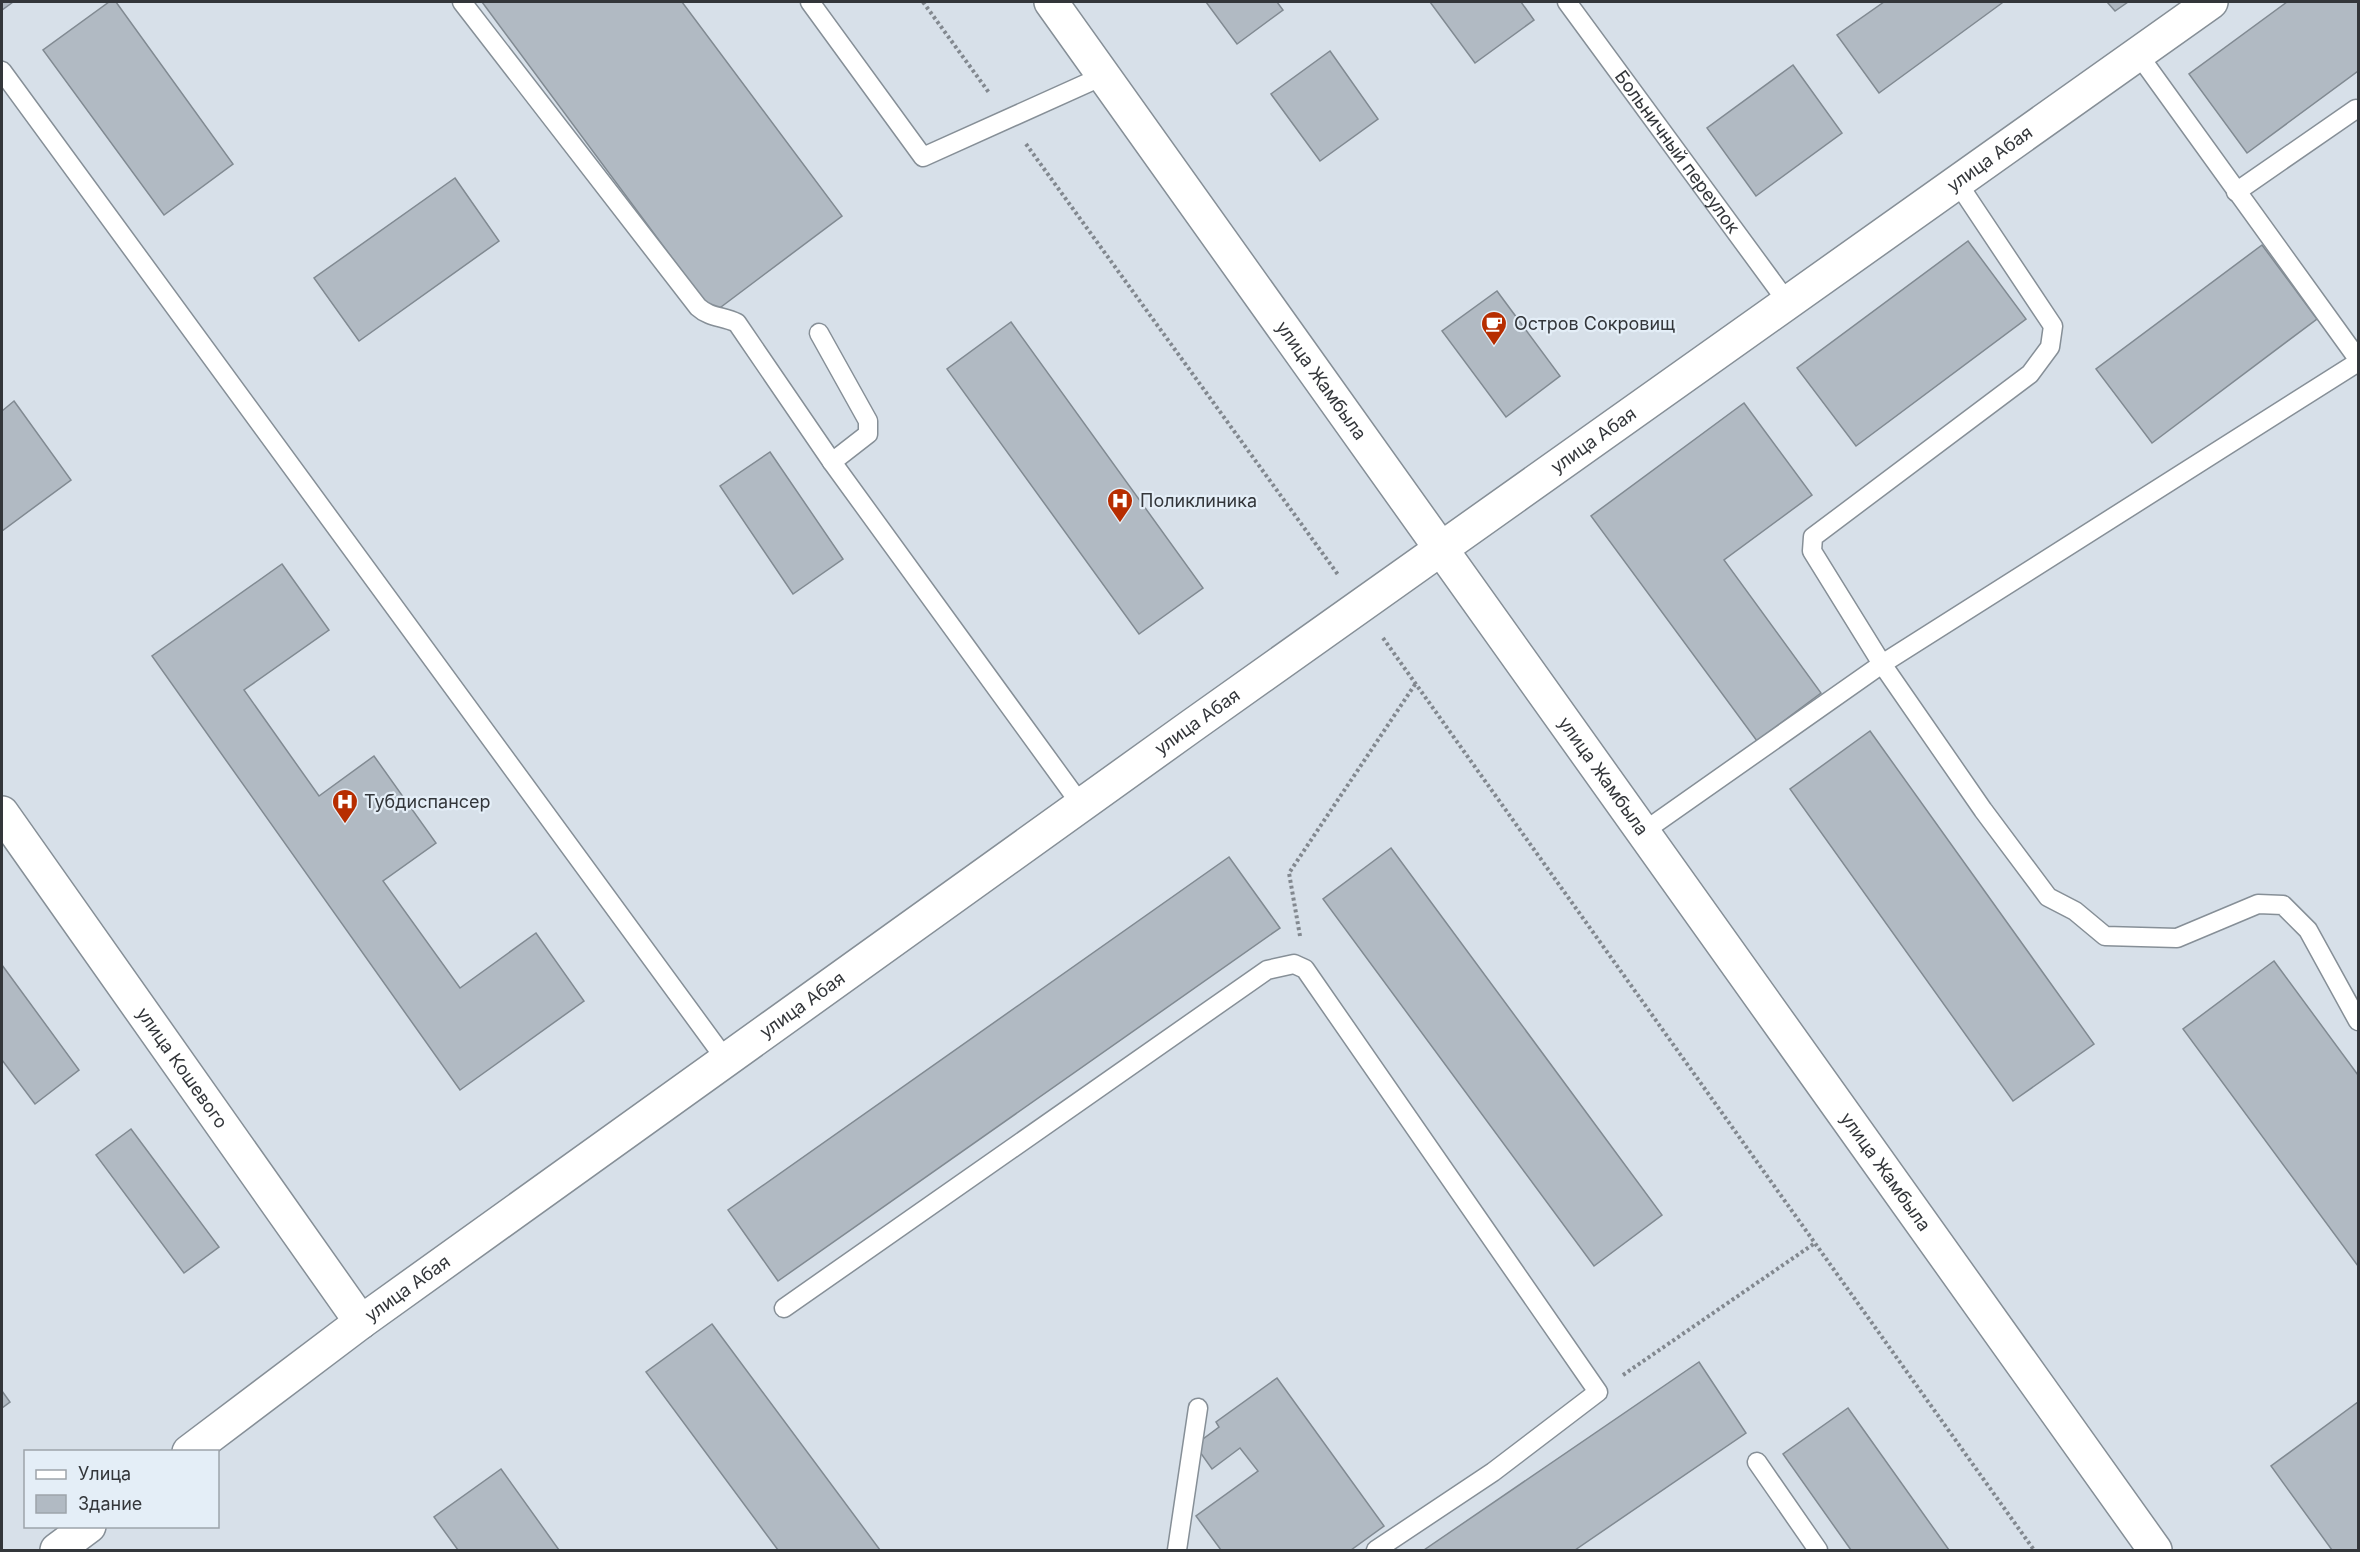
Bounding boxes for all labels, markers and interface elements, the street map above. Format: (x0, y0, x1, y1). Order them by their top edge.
street label: Больничный переулок (1611, 66, 1744, 237)
street label: улица Абая (1943, 121, 2036, 196)
cafe icon: Остров Сокровищ (1479, 309, 1509, 347)
place label: Остров Сокровищ (1514, 313, 1675, 334)
street label: улица Жамбыла (1272, 317, 1371, 444)
street label: улица Абая (1547, 403, 1640, 477)
hospital icon: Поликлиника (1105, 486, 1135, 524)
place label: Поликлиника (1140, 490, 1257, 511)
street label: улица Абая (1150, 684, 1244, 759)
street label: улица Жамбыла (1554, 713, 1653, 839)
hospital icon: Тубдиспансер (330, 787, 360, 825)
place label: Тубдиспансер (364, 791, 491, 812)
street label: улица Абая (756, 967, 849, 1042)
street label: улица Кошевого (132, 1003, 232, 1132)
street label: улица Жамбыла (1836, 1108, 1935, 1235)
street label: улица Абая (361, 1251, 454, 1326)
legend (24, 1450, 219, 1528)
text: Улица (78, 1463, 131, 1484)
text: Здание (78, 1493, 142, 1514)

